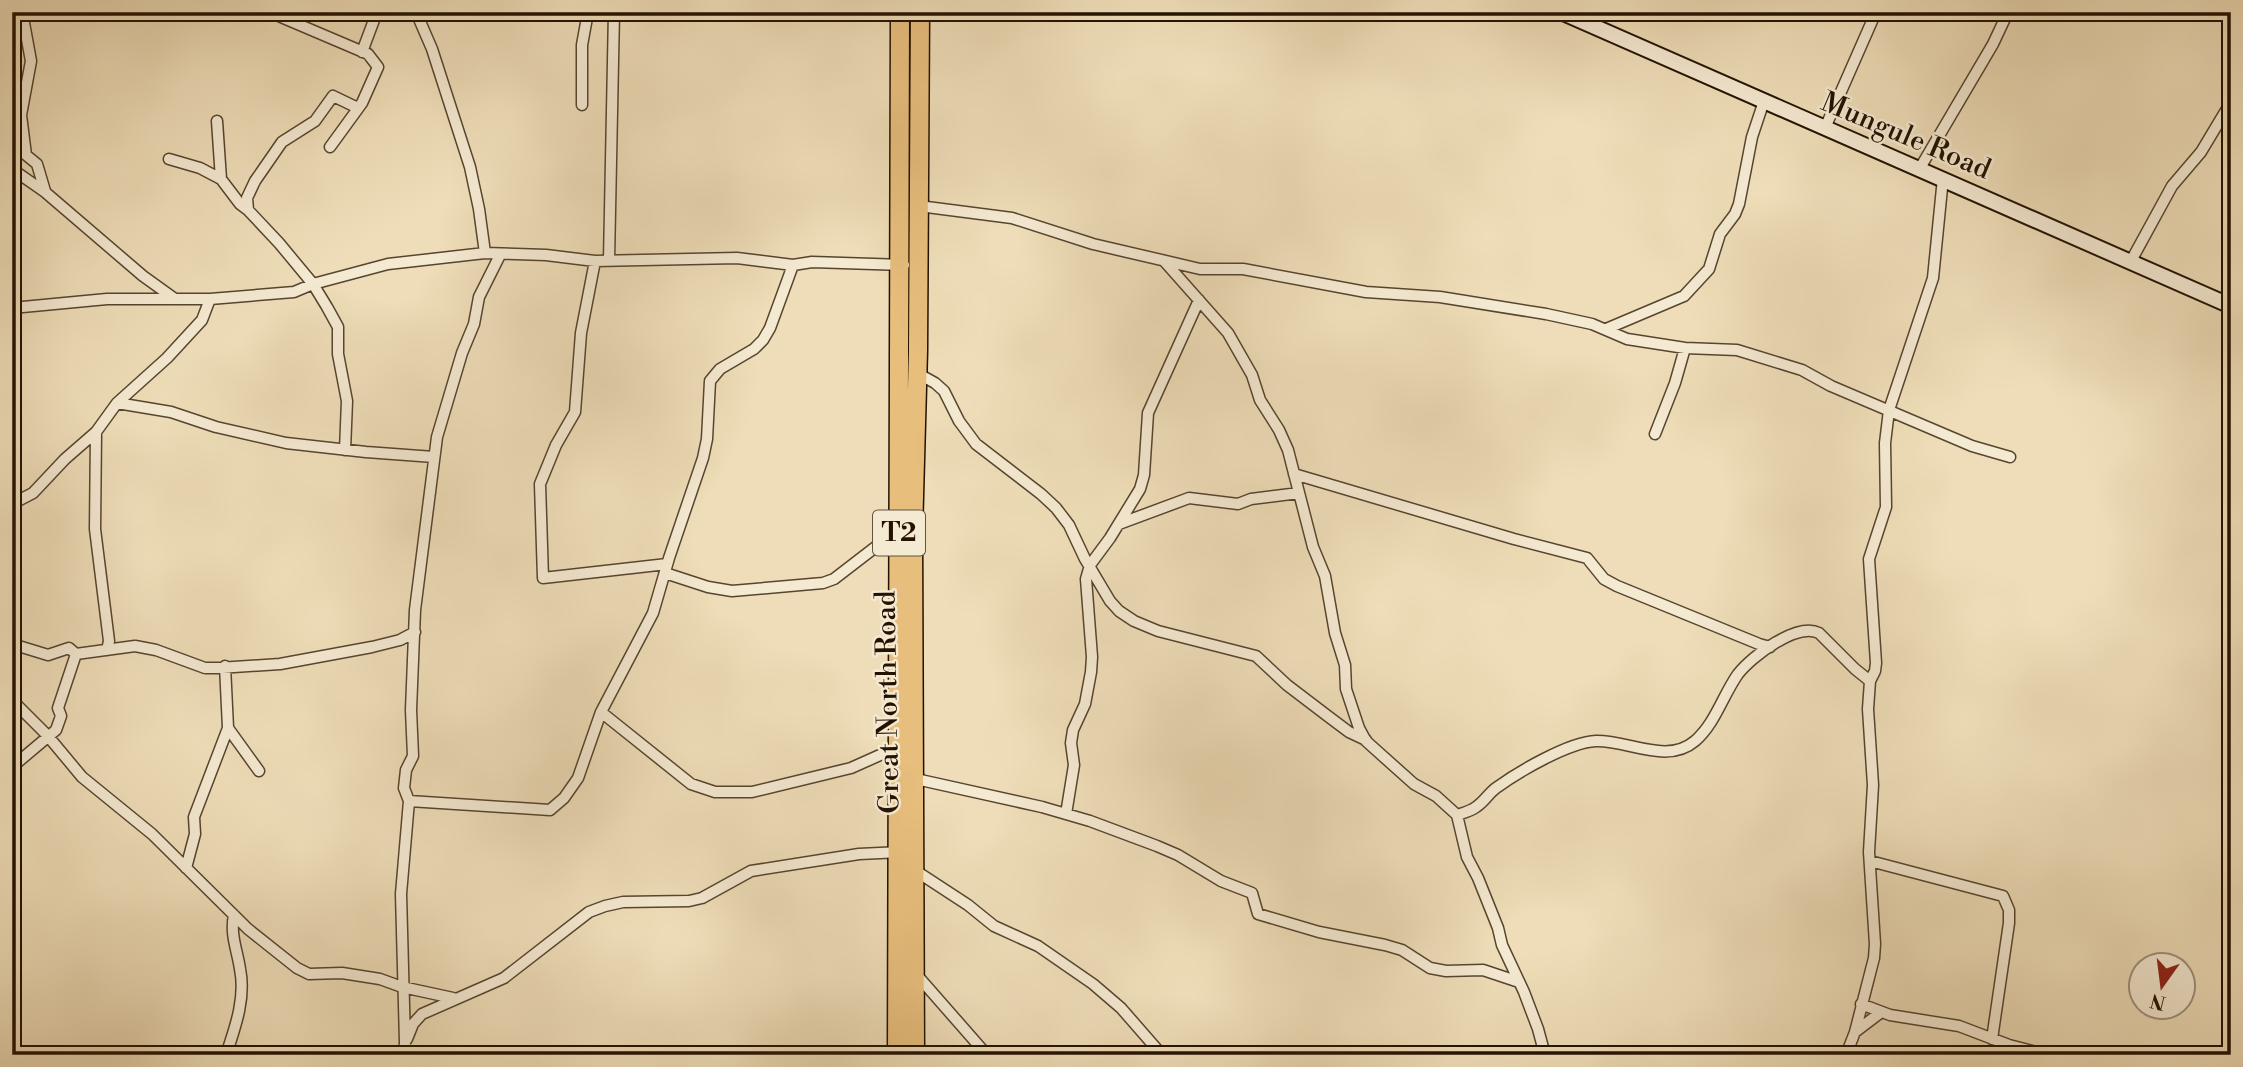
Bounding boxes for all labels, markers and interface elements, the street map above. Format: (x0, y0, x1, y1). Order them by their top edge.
street label: Mungule Road (1816, 85, 1996, 188)
road number: T2 (873, 510, 925, 555)
street label: Great North Road (869, 590, 907, 814)
north arrow (2128, 951, 2198, 1021)
text: N (2148, 988, 2168, 1015)

